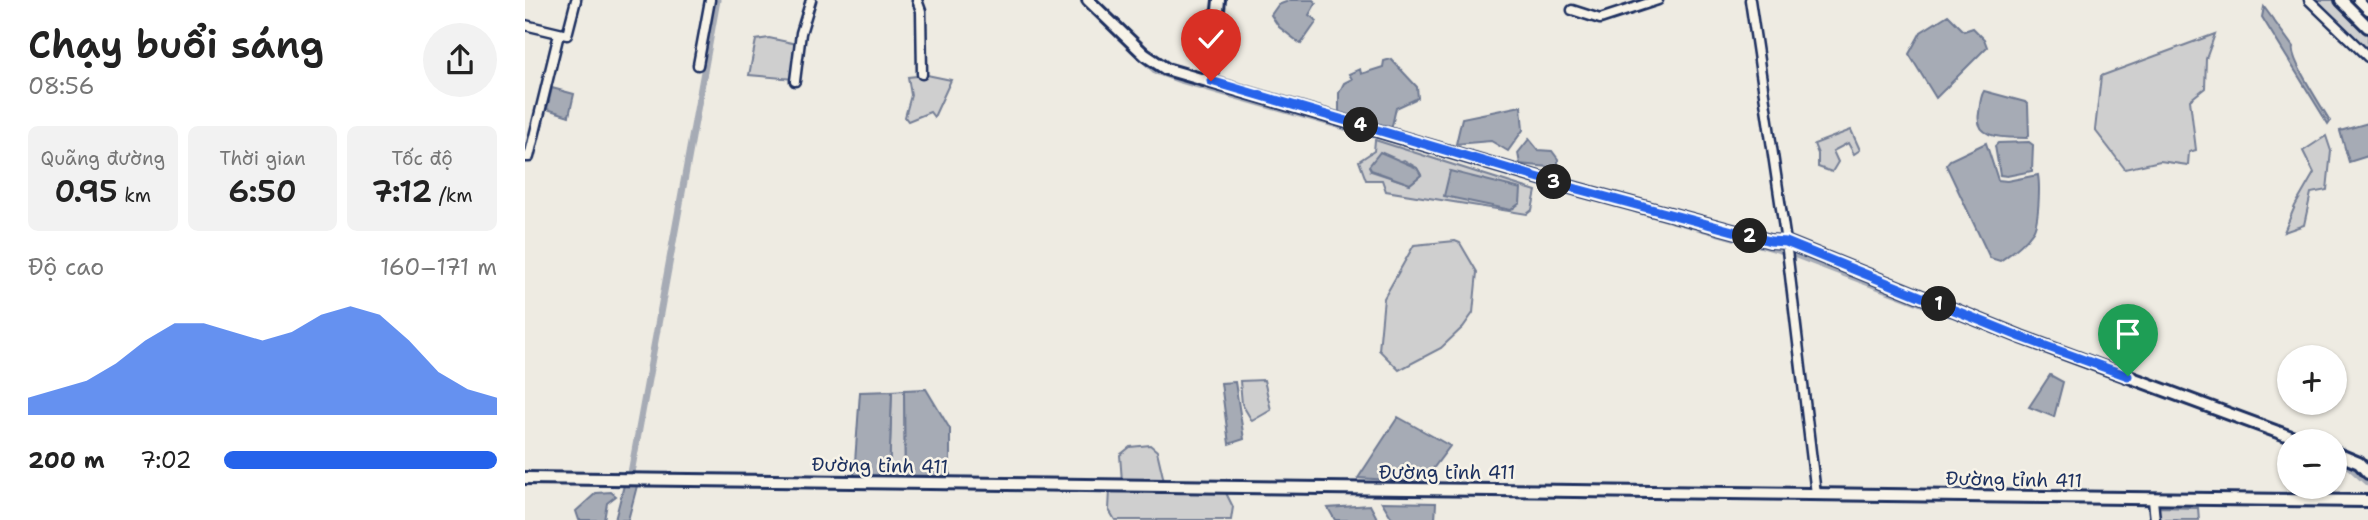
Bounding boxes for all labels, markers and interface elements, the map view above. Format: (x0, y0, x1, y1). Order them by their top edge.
pin (1181, 9, 1241, 81)
text: Chạy buổi sáng (28, 19, 324, 70)
icon: check (1192, 20, 1230, 58)
button: share (423, 23, 497, 97)
text: 08:56 (28, 71, 95, 101)
pin: 4 (1343, 108, 1379, 142)
text: 4 (1354, 112, 1367, 137)
text: Quãng đường (41, 146, 165, 171)
text: Thời gian (219, 146, 306, 171)
text: Tốc độ (392, 146, 453, 171)
pin: 3 (1537, 164, 1571, 200)
text: 3 (1547, 169, 1560, 194)
text: 0.95 (55, 171, 118, 212)
text: 6:50 (228, 171, 297, 212)
text: 7:12 (372, 171, 432, 212)
text: km (118, 183, 151, 208)
text: /km (432, 183, 473, 208)
pin: 2 (1733, 218, 1767, 254)
text: 2 (1743, 223, 1756, 248)
text: Độ cao (28, 252, 104, 282)
text: 160–171 m (380, 252, 497, 282)
pin: 1 (1921, 286, 1957, 322)
text: 1 (1934, 291, 1943, 316)
pin (2098, 304, 2158, 376)
icon: arrive (2109, 315, 2147, 353)
map controls (2277, 345, 2347, 499)
button: + (2277, 345, 2347, 415)
button: − (2277, 429, 2347, 499)
text: 200 m (28, 445, 105, 475)
text: 7:02 (140, 445, 192, 475)
street label: Đường tỉnh 411 (811, 452, 949, 479)
street label: Đường tỉnh 411 (1379, 460, 1515, 485)
street label: Đường tỉnh 411 (1945, 466, 2083, 493)

